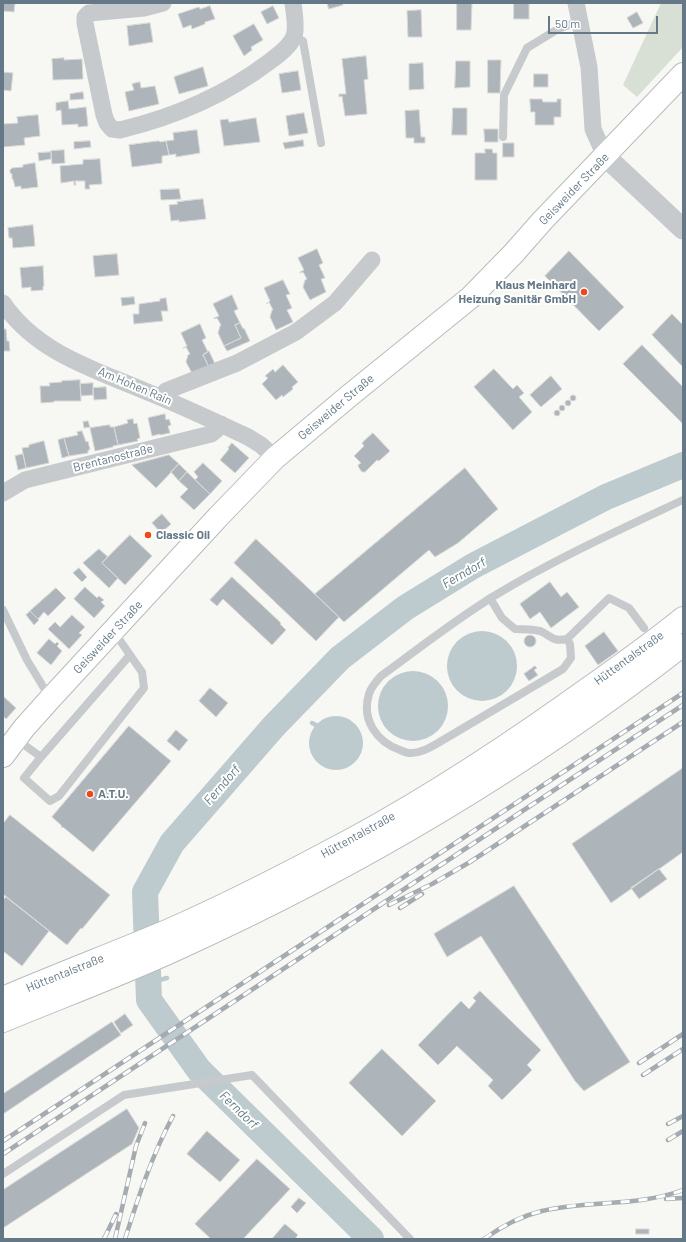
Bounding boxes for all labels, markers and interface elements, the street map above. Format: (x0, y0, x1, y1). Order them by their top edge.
scale bar (550, 8, 660, 34)
text: 50 m (555, 16, 580, 30)
street label: Geisweider Straße (536, 150, 612, 228)
place label: Klaus Meinhard Heizung Sanitär GmbH (459, 278, 576, 306)
marker: Klaus Meinhard Heizung Sanitär GmbH (579, 287, 589, 297)
street label: Am Hohen Rain (96, 364, 174, 408)
street label: Geisweider Straße (295, 371, 377, 443)
street label: Brentanostraße (72, 441, 154, 475)
place label: Classic Oil (156, 528, 210, 542)
marker: Classic Oil (143, 530, 153, 540)
water label: Ferndorf (439, 554, 489, 592)
street label: Geisweider Straße (70, 597, 146, 677)
street label: Hüttentalstraße (591, 628, 667, 688)
water label: Ferndorf (200, 762, 244, 808)
place label: A.T.U. (98, 787, 129, 801)
marker: A.T.U. (85, 789, 95, 799)
street label: Hüttentalstraße (318, 809, 398, 861)
street label: Hüttentalstraße (24, 951, 106, 995)
water label: Ferndorf (216, 1088, 262, 1132)

